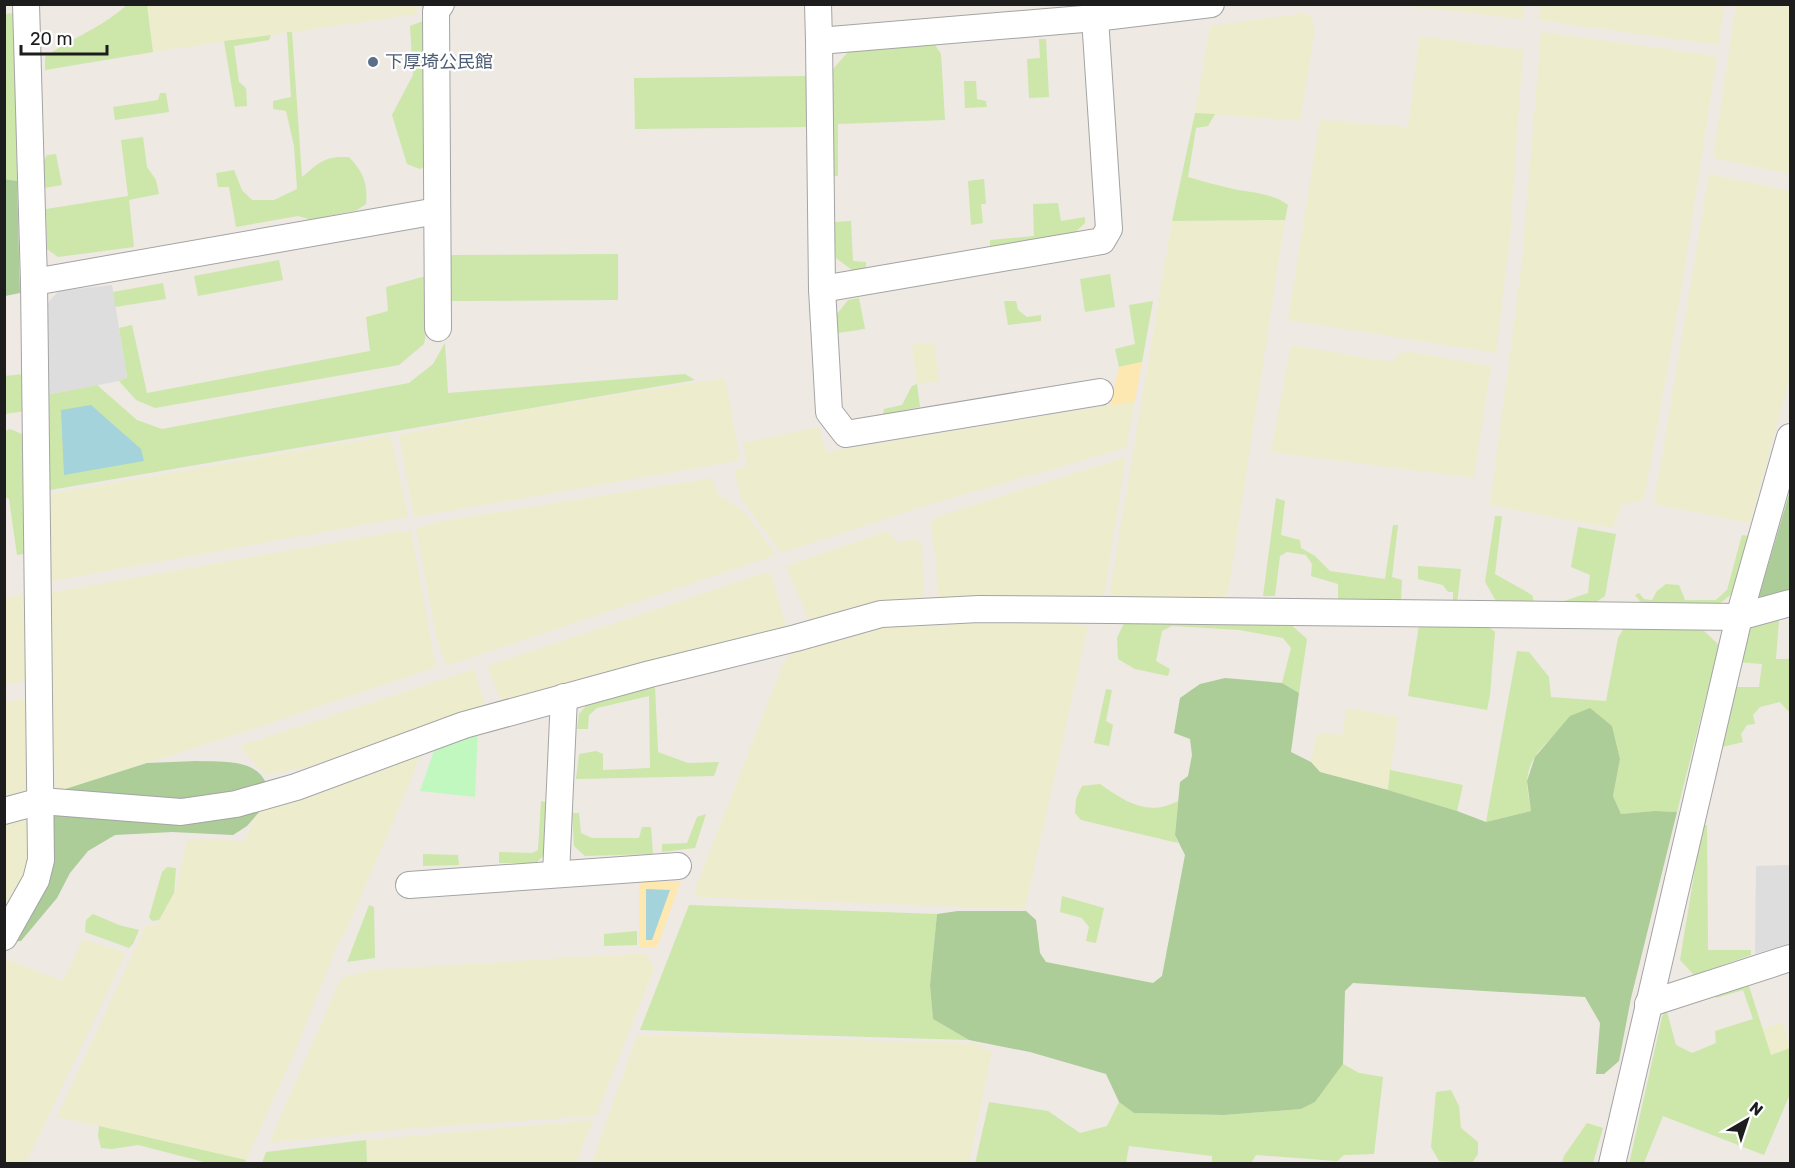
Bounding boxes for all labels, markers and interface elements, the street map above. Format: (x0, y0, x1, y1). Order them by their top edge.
scale bar (21, 18, 106, 56)
text: 20 m (30, 28, 72, 50)
place label: 下厚埼公民館 (385, 51, 493, 73)
marker: 下厚埼公民館 (366, 55, 380, 69)
north arrow (1717, 1090, 1777, 1150)
text: N (1746, 1098, 1767, 1120)

